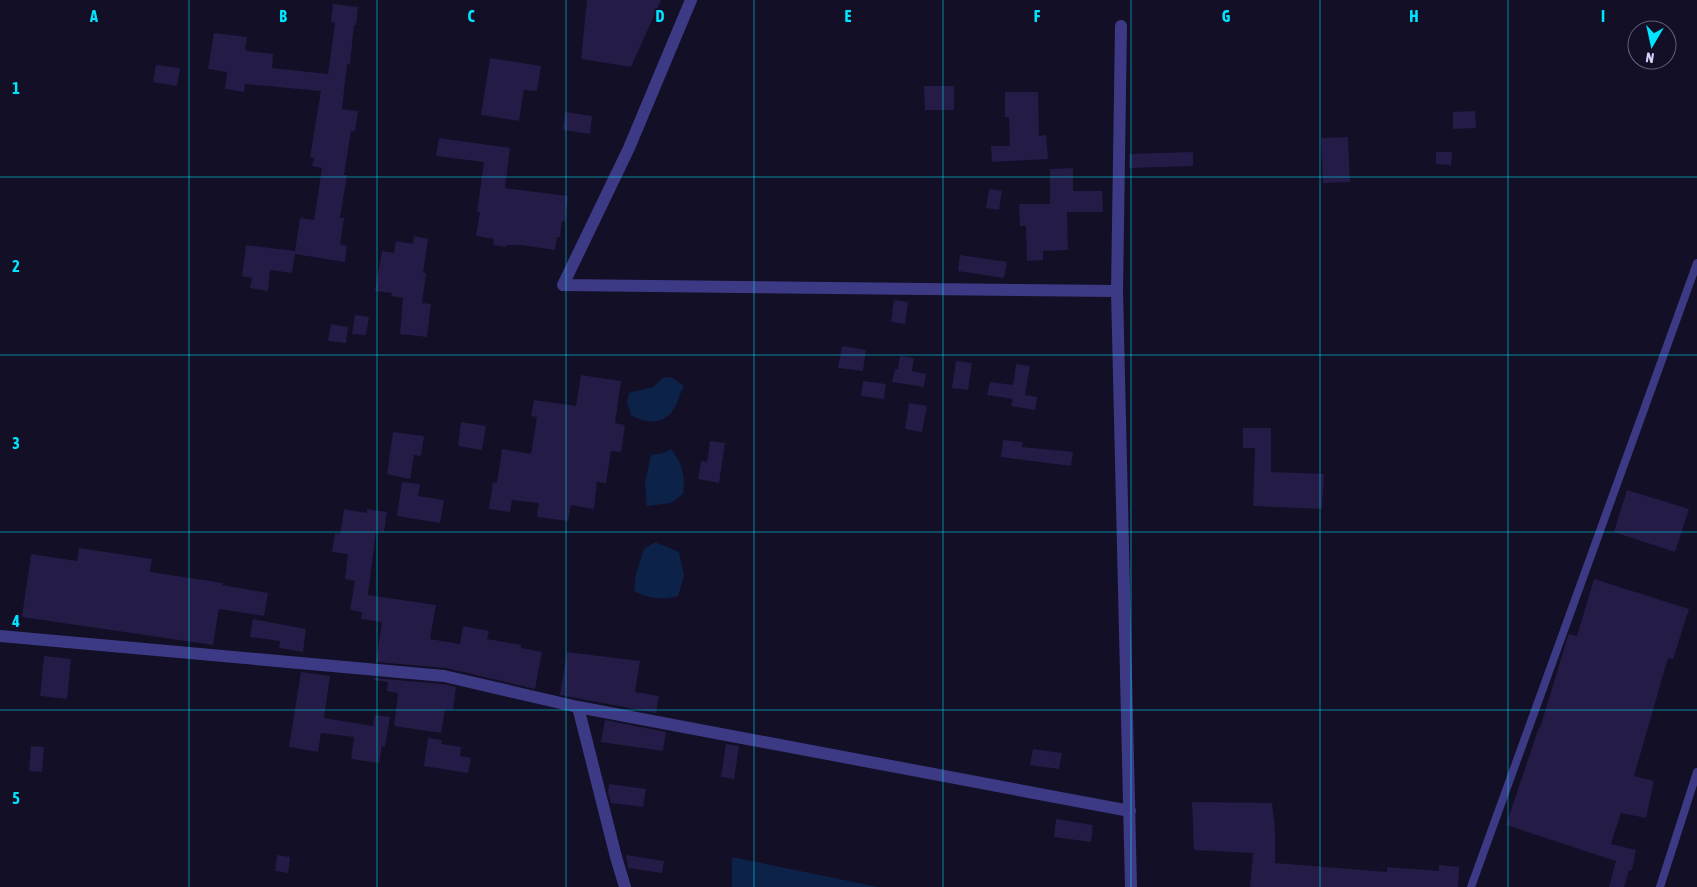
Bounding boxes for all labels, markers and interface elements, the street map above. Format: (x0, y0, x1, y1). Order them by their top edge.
text: A (89, 7, 98, 25)
text: B (279, 7, 287, 25)
text: C (467, 7, 475, 25)
text: D (656, 7, 665, 25)
text: E (845, 7, 852, 25)
text: F (1034, 7, 1041, 25)
text: G (1222, 7, 1231, 25)
text: H (1409, 7, 1419, 25)
text: I (1601, 7, 1605, 25)
north arrow (1627, 20, 1677, 70)
text: N (1645, 49, 1655, 66)
text: 1 (12, 79, 20, 97)
text: 2 (12, 257, 20, 275)
text: 3 (12, 434, 20, 452)
text: 4 (11, 612, 20, 630)
text: 5 (12, 789, 20, 807)

